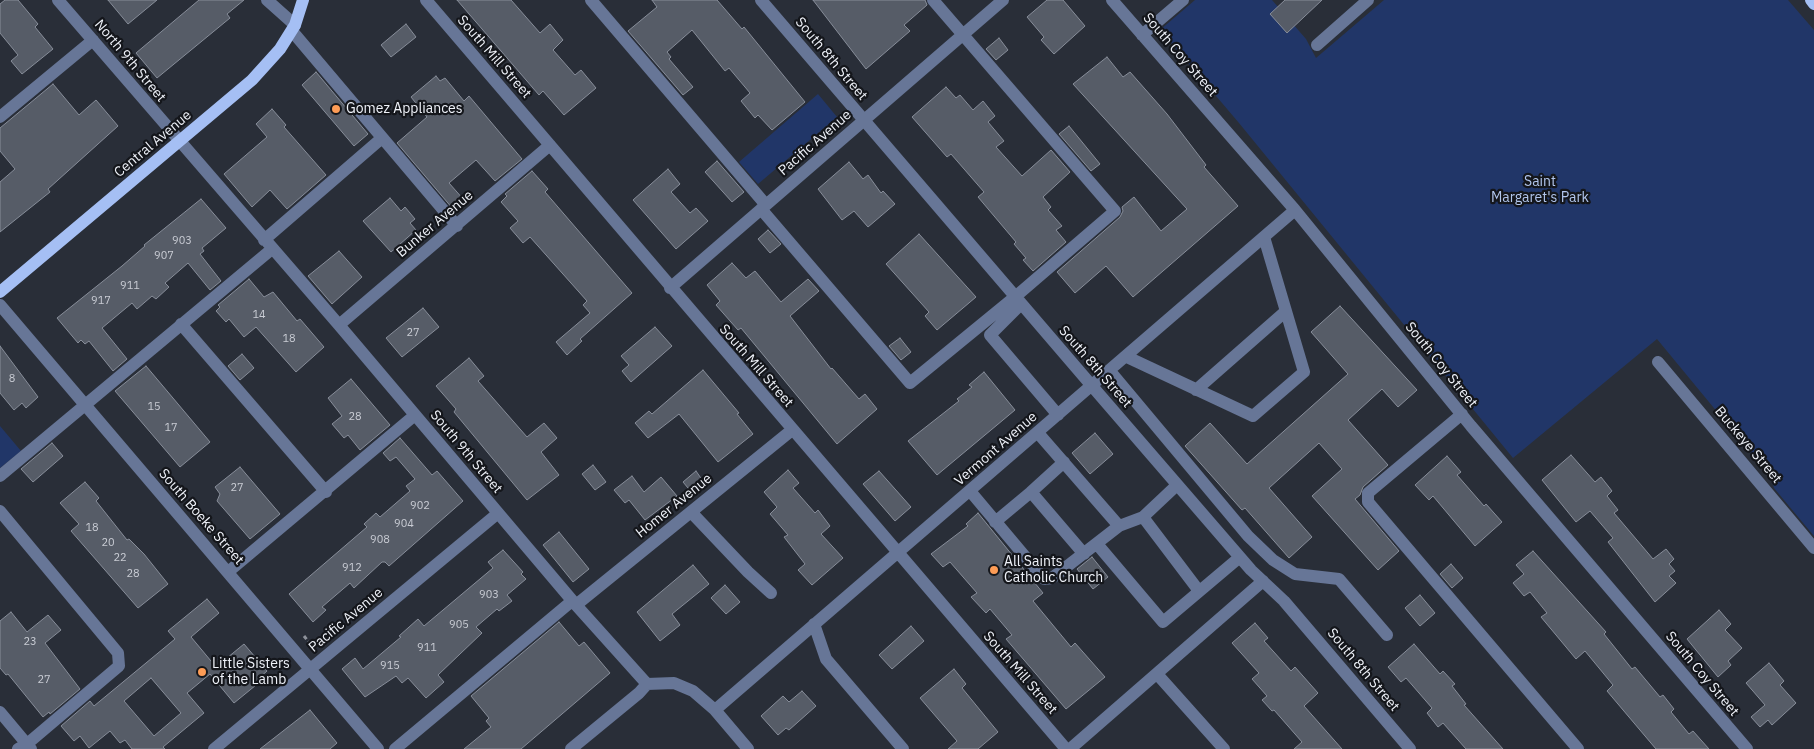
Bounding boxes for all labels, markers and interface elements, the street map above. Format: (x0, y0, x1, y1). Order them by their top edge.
street label: South Coy Street (1139, 10, 1221, 100)
street label: South Mill Street (453, 12, 535, 102)
street label: South 8th Street (791, 14, 871, 104)
street label: North 9th Street (91, 17, 169, 105)
place label: Gomez Appliances (346, 101, 463, 117)
marker: Gomez Appliances (330, 103, 342, 115)
street label: Central Avenue (111, 107, 195, 181)
street label: Pacific Avenue (775, 107, 855, 179)
park label: Saint Margaret's Park (1491, 174, 1589, 206)
street label: Bunker Avenue (393, 187, 477, 261)
house number: 903 (172, 234, 192, 248)
house number: 907 (154, 249, 174, 263)
house number: 911 (120, 279, 140, 293)
house number: 917 (91, 294, 111, 308)
house number: 14 (252, 308, 266, 322)
street label: South Coy Street (1401, 319, 1481, 411)
street label: South Mill Street (715, 321, 797, 411)
street label: South 8th Street (1055, 323, 1135, 411)
house number: 27 (406, 326, 420, 340)
house number: 18 (282, 332, 296, 346)
house number: 8 (9, 372, 15, 386)
house number: 15 (147, 400, 161, 414)
street label: Buckeye Street (1711, 403, 1785, 487)
street label: South 9th Street (426, 407, 506, 497)
street label: Vermont Avenue (951, 409, 1041, 489)
house number: 28 (348, 410, 362, 424)
house number: 17 (164, 421, 178, 435)
street label: South Boeke Street (155, 466, 247, 568)
street label: Homer Avenue (633, 470, 715, 542)
house number: 27 (230, 481, 244, 495)
house number: 902 (410, 499, 430, 513)
house number: 904 (394, 517, 414, 531)
house number: 18 (85, 521, 99, 535)
house number: 908 (370, 533, 390, 547)
house number: 20 (101, 536, 115, 550)
house number: 22 (113, 551, 127, 565)
place label: All Saints Catholic Church (1004, 554, 1103, 586)
house number: 912 (342, 561, 362, 575)
marker: All Saints Catholic Church (988, 564, 1000, 576)
house number: 28 (126, 567, 140, 581)
street label: Pacific Avenue (306, 584, 386, 656)
house number: 903 (479, 588, 499, 602)
house number: 905 (449, 618, 469, 632)
street label: South 8th Street (1323, 625, 1403, 715)
street label: South Mill Street (979, 628, 1061, 718)
street label: South Coy Street (1662, 628, 1742, 720)
house number: 23 (23, 635, 37, 649)
house number: 911 (417, 641, 437, 655)
place label: Little Sisters of the Lamb (212, 656, 290, 689)
house number: 915 (380, 659, 400, 673)
marker: Little Sisters of the Lamb (196, 666, 208, 678)
house number: 27 (37, 673, 51, 687)

